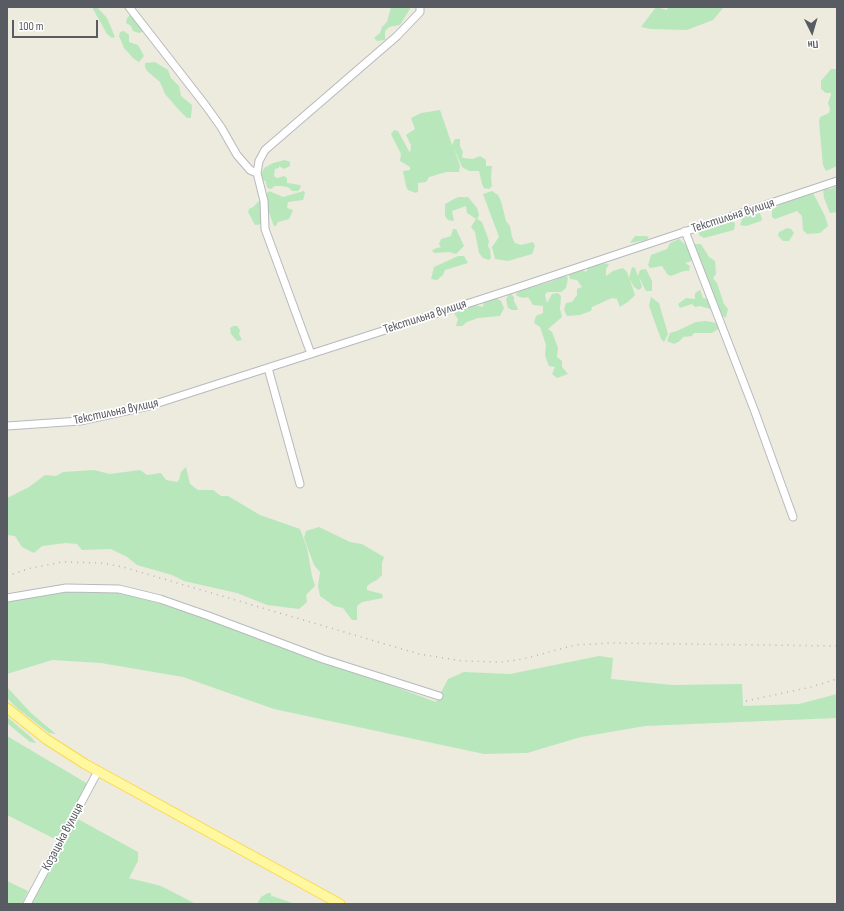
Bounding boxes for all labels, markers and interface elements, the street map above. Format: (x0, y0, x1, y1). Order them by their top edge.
scale bar (14, 12, 100, 38)
north arrow (792, 12, 832, 52)
text: 100 m (19, 19, 44, 34)
text: Пн (807, 38, 819, 51)
street label: Текстильна вулиця (690, 195, 776, 237)
street label: Текстильна вулиця (382, 296, 468, 338)
street label: Текстильна вулиця (72, 395, 160, 429)
street label: Козацька вулиця (39, 801, 87, 873)

